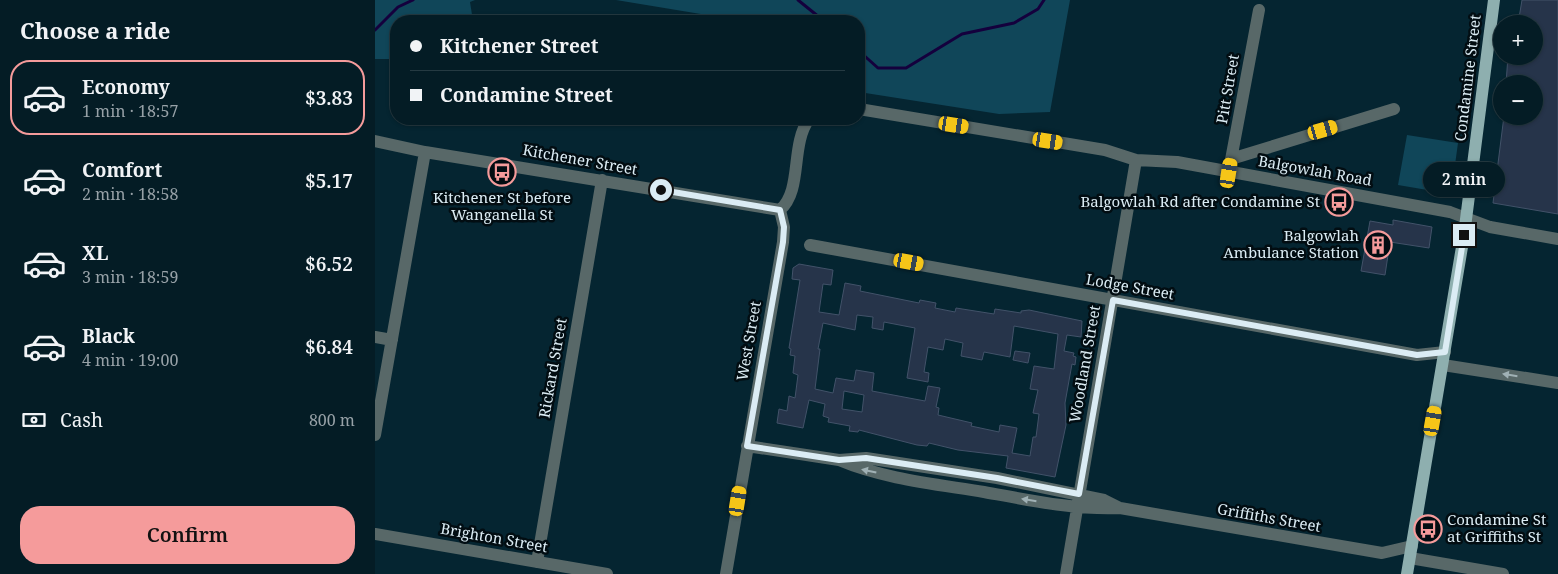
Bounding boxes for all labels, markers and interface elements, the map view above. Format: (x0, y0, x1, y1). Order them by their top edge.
street label: Condamine Street (1449, 13, 1485, 142)
text: Choose a ride (20, 15, 170, 45)
map controls (1493, 15, 1543, 125)
button: + (1493, 15, 1543, 65)
text: Kitchener Street (440, 33, 598, 59)
street label: Pitt Street (1211, 53, 1243, 125)
text: Economy (82, 74, 170, 100)
icon: car (22, 75, 67, 120)
button: − (1493, 75, 1543, 125)
text: Condamine Street (440, 82, 613, 108)
text: $3.83 (305, 85, 353, 111)
text: 1 min · 18:57 (82, 100, 178, 122)
car (938, 115, 969, 135)
car (1306, 119, 1339, 141)
car (1032, 131, 1063, 151)
street label: Kitchener Street (521, 139, 639, 179)
street label: Balgowlah Road (1257, 150, 1374, 190)
text: Comfort (82, 157, 162, 183)
bus stop icon: Kitchener St before Wanganella St (487, 157, 517, 187)
car (1219, 157, 1238, 189)
icon: car (22, 158, 67, 203)
callout: 2 min (1423, 162, 1505, 198)
text: $5.17 (305, 168, 353, 194)
text: 2 min (1442, 168, 1486, 190)
route start (650, 179, 672, 201)
text: 2 min · 18:58 (82, 183, 178, 205)
place label: Kitchener St before Wanganella St (433, 187, 571, 224)
bus stop icon: Balgowlah Rd after Condamine St (1324, 187, 1354, 217)
place label: Balgowlah Rd after Condamine St (1081, 191, 1320, 211)
route end (1453, 224, 1475, 246)
place label: Balgowlah Ambulance Station (1223, 225, 1359, 262)
building icon: Balgowlah Ambulance Station (1363, 230, 1393, 260)
text: XL (82, 240, 108, 266)
icon: car (22, 241, 67, 286)
text: $6.52 (305, 251, 353, 277)
car (892, 252, 925, 272)
text: 3 min · 18:59 (82, 266, 178, 288)
street label: Lodge Street (1085, 268, 1176, 304)
street label: West Street (731, 299, 765, 382)
street label: Woodland Street (1064, 303, 1104, 424)
street label: Rickard Street (533, 316, 571, 419)
text: Black (82, 323, 135, 349)
icon: car (22, 324, 67, 369)
text: $6.84 (305, 334, 353, 360)
text: 4 min · 19:00 (82, 349, 178, 371)
one-way arrow (1501, 371, 1517, 379)
car (1423, 405, 1442, 437)
icon: cash (20, 406, 48, 434)
text: Cash (60, 407, 103, 433)
text: 800 m (309, 409, 355, 431)
one-way arrow (862, 467, 877, 475)
car (728, 485, 747, 517)
one-way arrow (1021, 495, 1037, 503)
street label: Griffiths Street (1216, 498, 1323, 536)
button: Confirm (20, 506, 355, 564)
place label: Condamine St at Griffiths St (1447, 509, 1546, 546)
bus stop icon: Condamine St at Griffiths St (1413, 514, 1443, 544)
street label: Brighton Street (439, 518, 549, 556)

